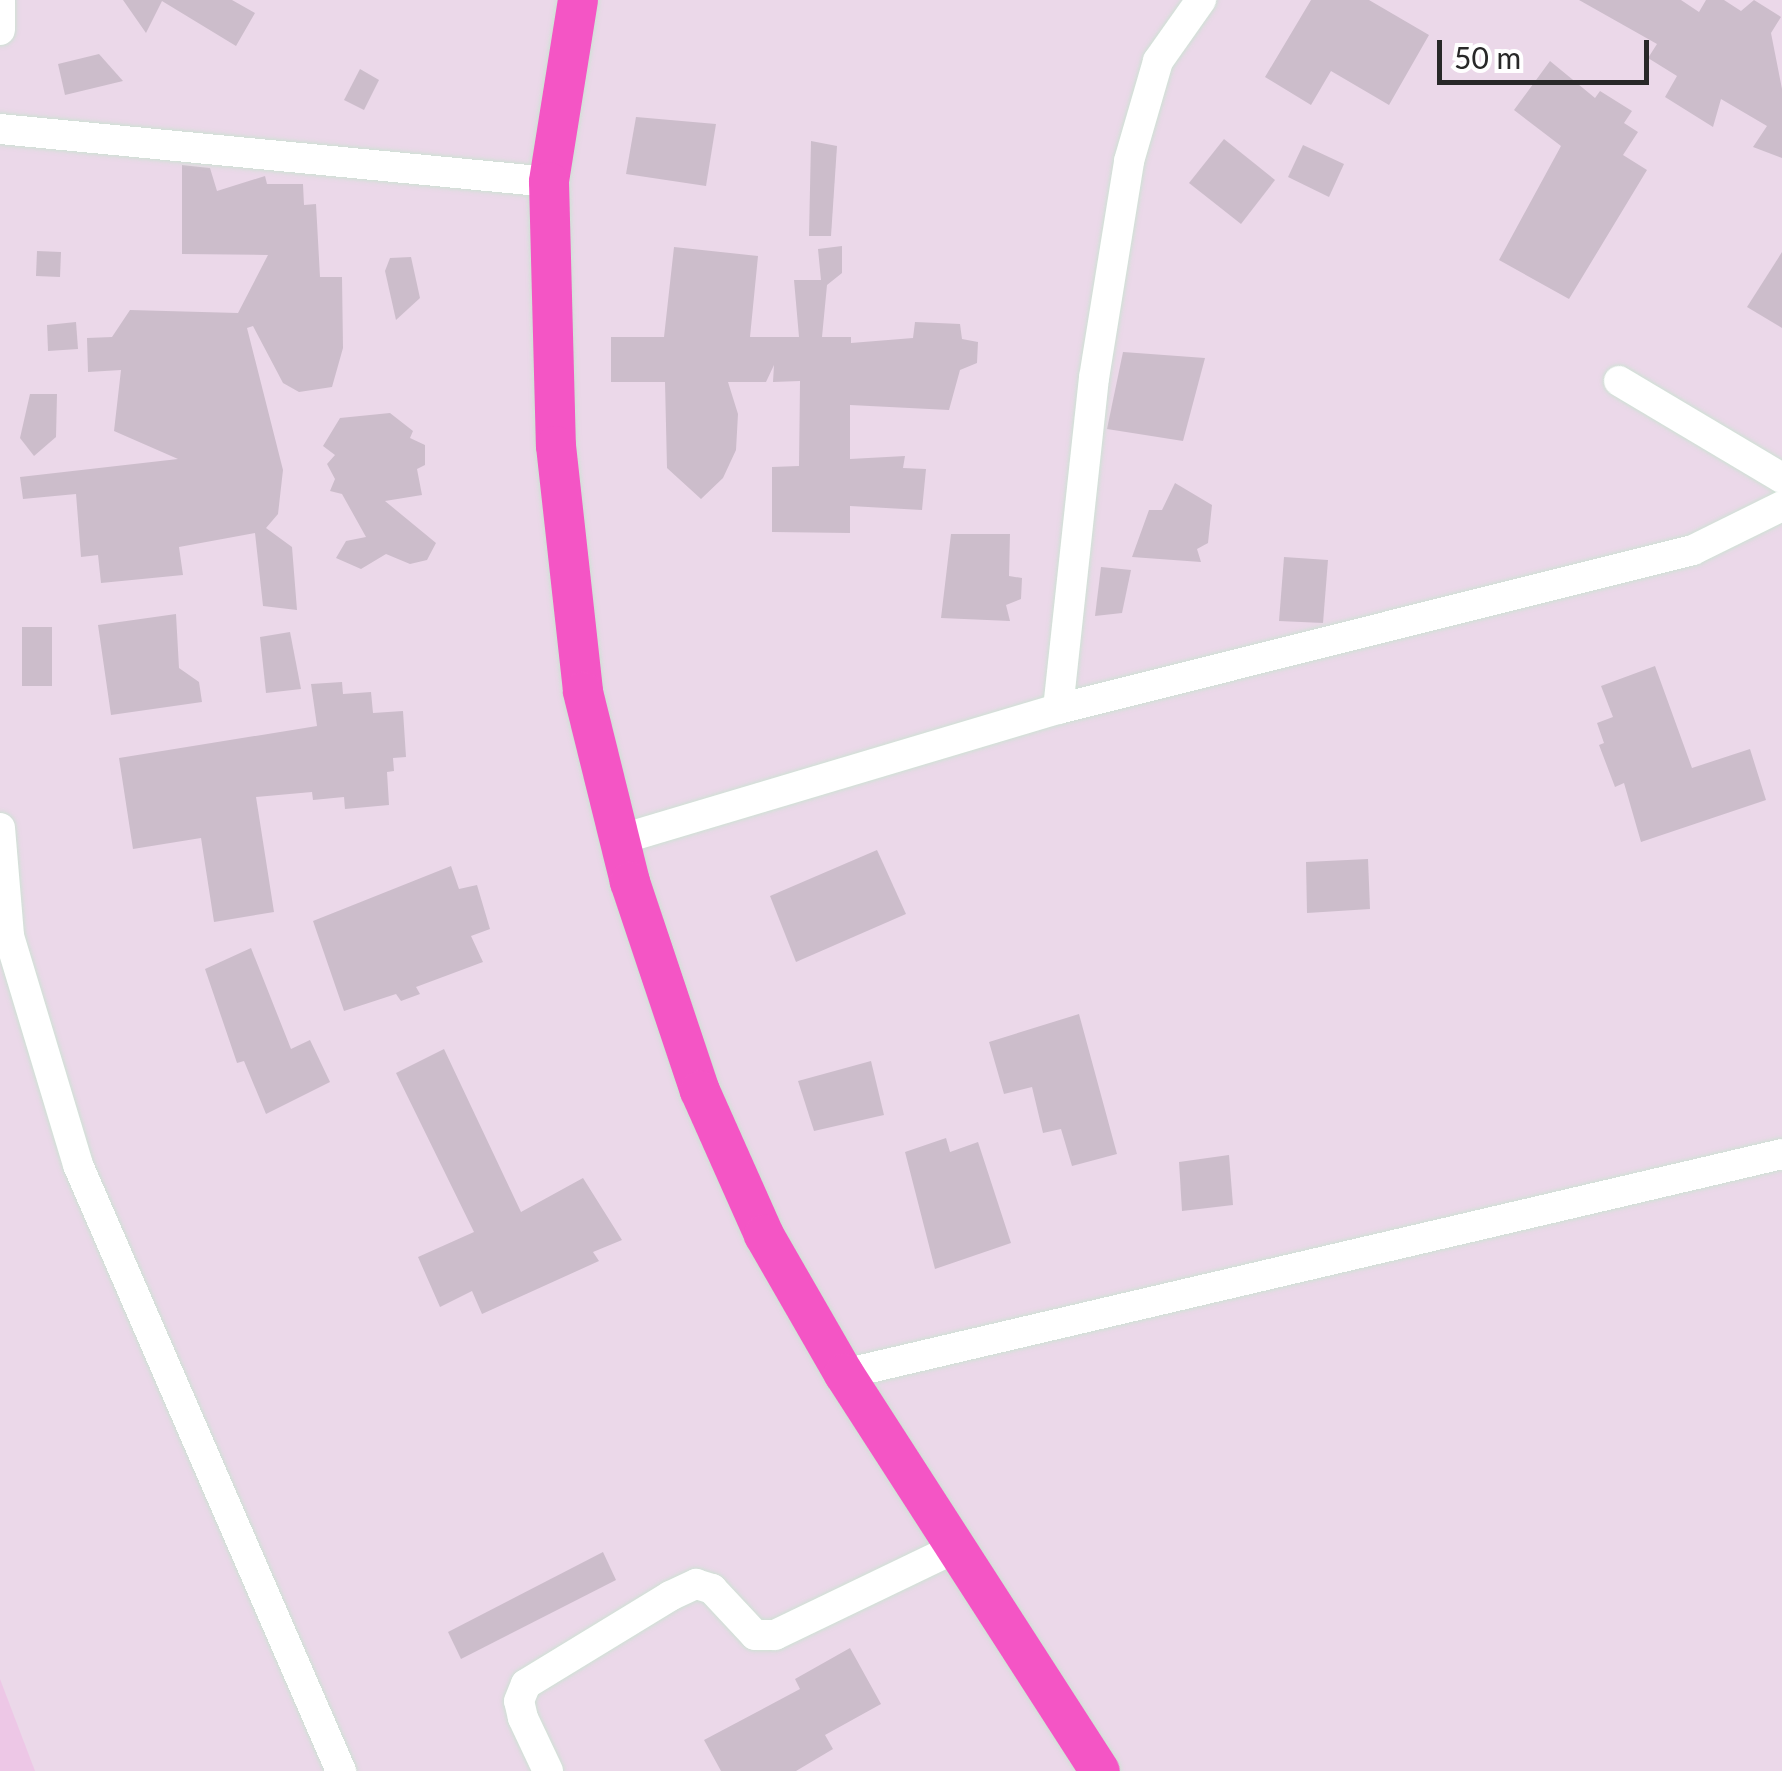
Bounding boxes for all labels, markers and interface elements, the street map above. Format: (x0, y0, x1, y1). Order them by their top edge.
scale bar (1442, 20, 1654, 82)
text: 50 m (1454, 39, 1521, 75)

